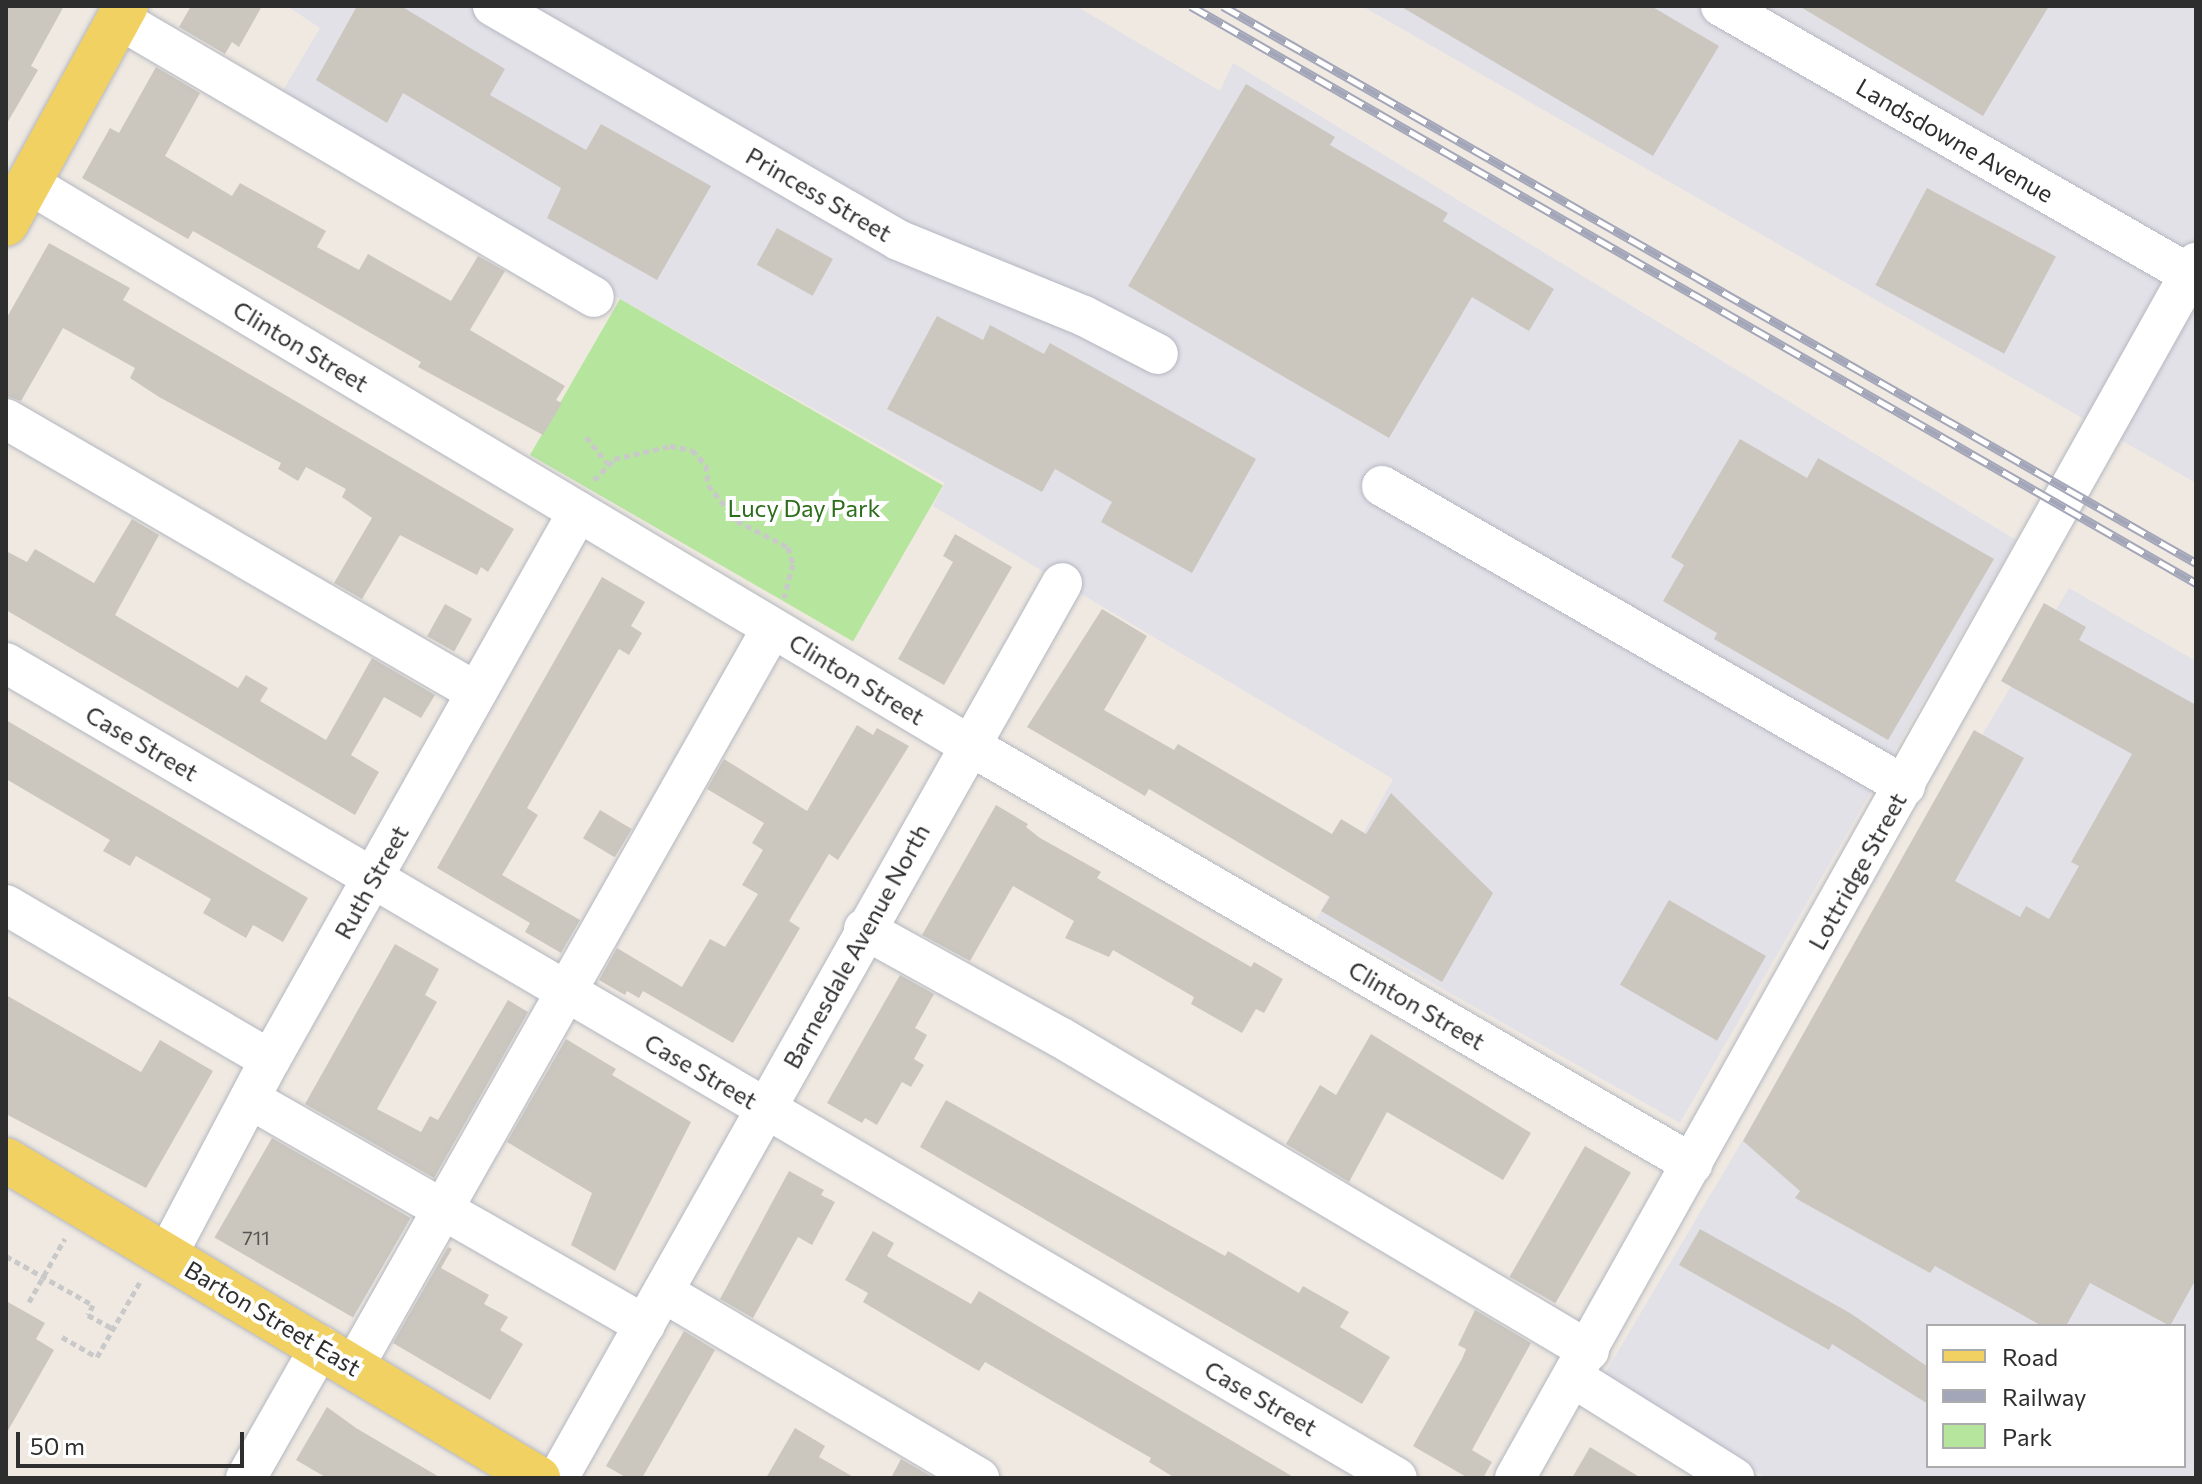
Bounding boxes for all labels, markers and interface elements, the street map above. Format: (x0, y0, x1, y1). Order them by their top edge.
street label: Landsdowne Avenue (1851, 72, 2059, 208)
street label: Princess Street (741, 141, 897, 247)
street label: Clinton Street (228, 294, 374, 398)
park label: Lucy Day Park (727, 494, 881, 522)
street label: Clinton Street (784, 627, 930, 731)
street label: Case Street (81, 699, 203, 787)
street label: Lottridge Street (1802, 787, 1912, 955)
street label: Barnesdale Avenue North (777, 819, 935, 1073)
street label: Ruth Street (328, 820, 414, 944)
street label: Clinton Street (1344, 954, 1490, 1056)
street label: Case Street (640, 1027, 762, 1115)
house number: 711 (242, 1225, 270, 1249)
street label: Barton Street East (180, 1254, 366, 1382)
legend (1926, 1324, 2186, 1468)
text: Road (2002, 1342, 2058, 1371)
street label: Case Street (1200, 1354, 1322, 1442)
text: Railway (2002, 1382, 2087, 1411)
scale bar (20, 1416, 248, 1466)
text: Park (2002, 1422, 2052, 1451)
text: 50 m (30, 1431, 85, 1460)

